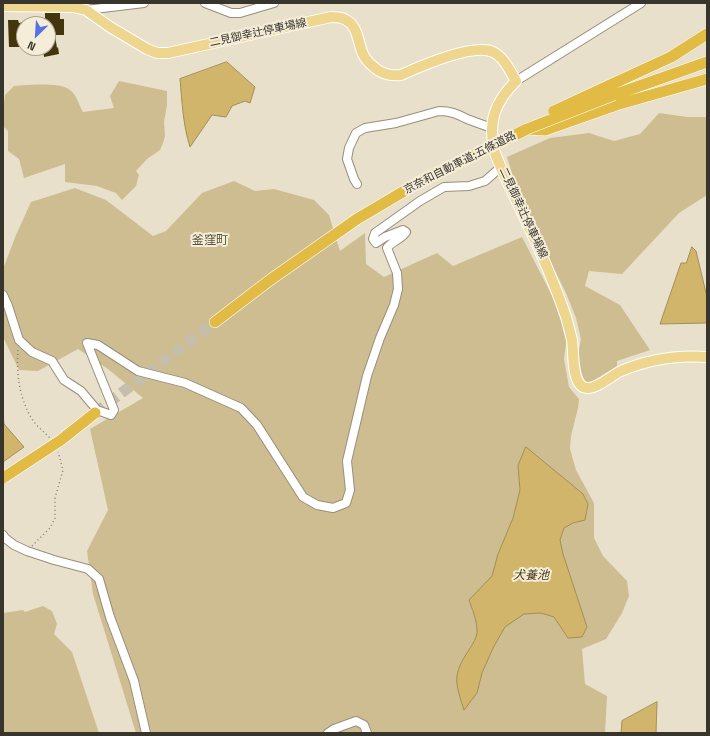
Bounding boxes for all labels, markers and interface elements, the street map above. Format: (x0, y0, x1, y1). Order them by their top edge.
north arrow (16, 16, 56, 56)
street label: 二見御幸辻停車場線 (208, 16, 308, 50)
text: N (25, 38, 38, 54)
street label: 京奈和自動車道;五條道路 (402, 129, 518, 197)
street label: 二見御幸辻停車場線 (496, 165, 550, 261)
district label: 釜窪町 (192, 234, 228, 248)
water label: 犬養池 (513, 569, 549, 583)

